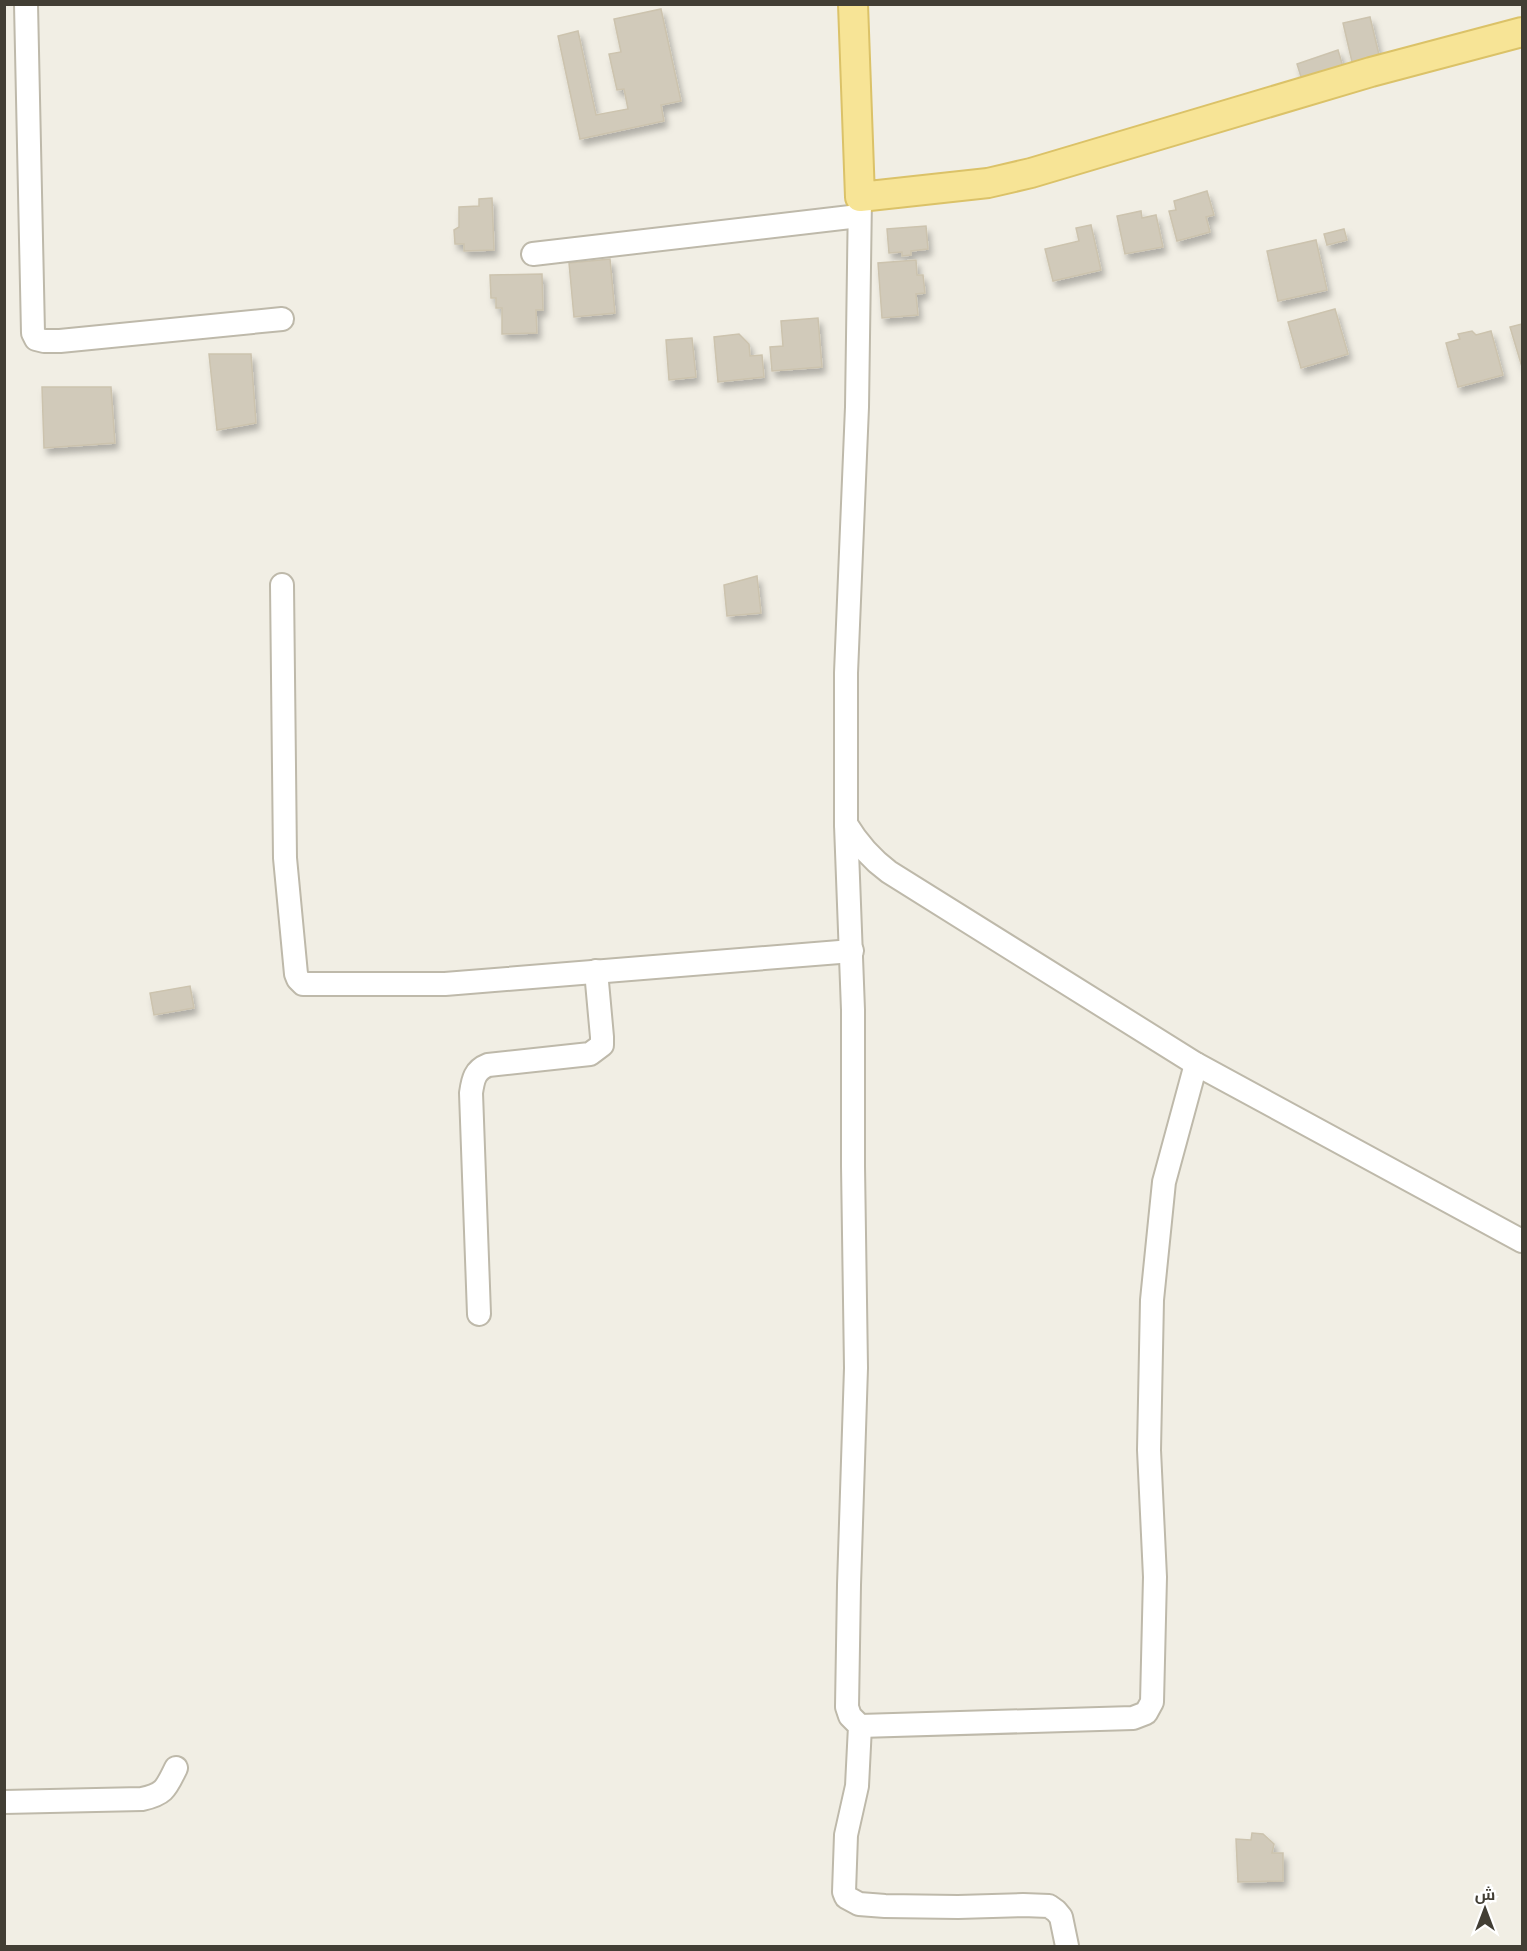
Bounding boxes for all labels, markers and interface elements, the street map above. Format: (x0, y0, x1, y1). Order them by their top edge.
north arrow (1455, 1879, 1515, 1939)
text: ش (1475, 1883, 1495, 1905)

